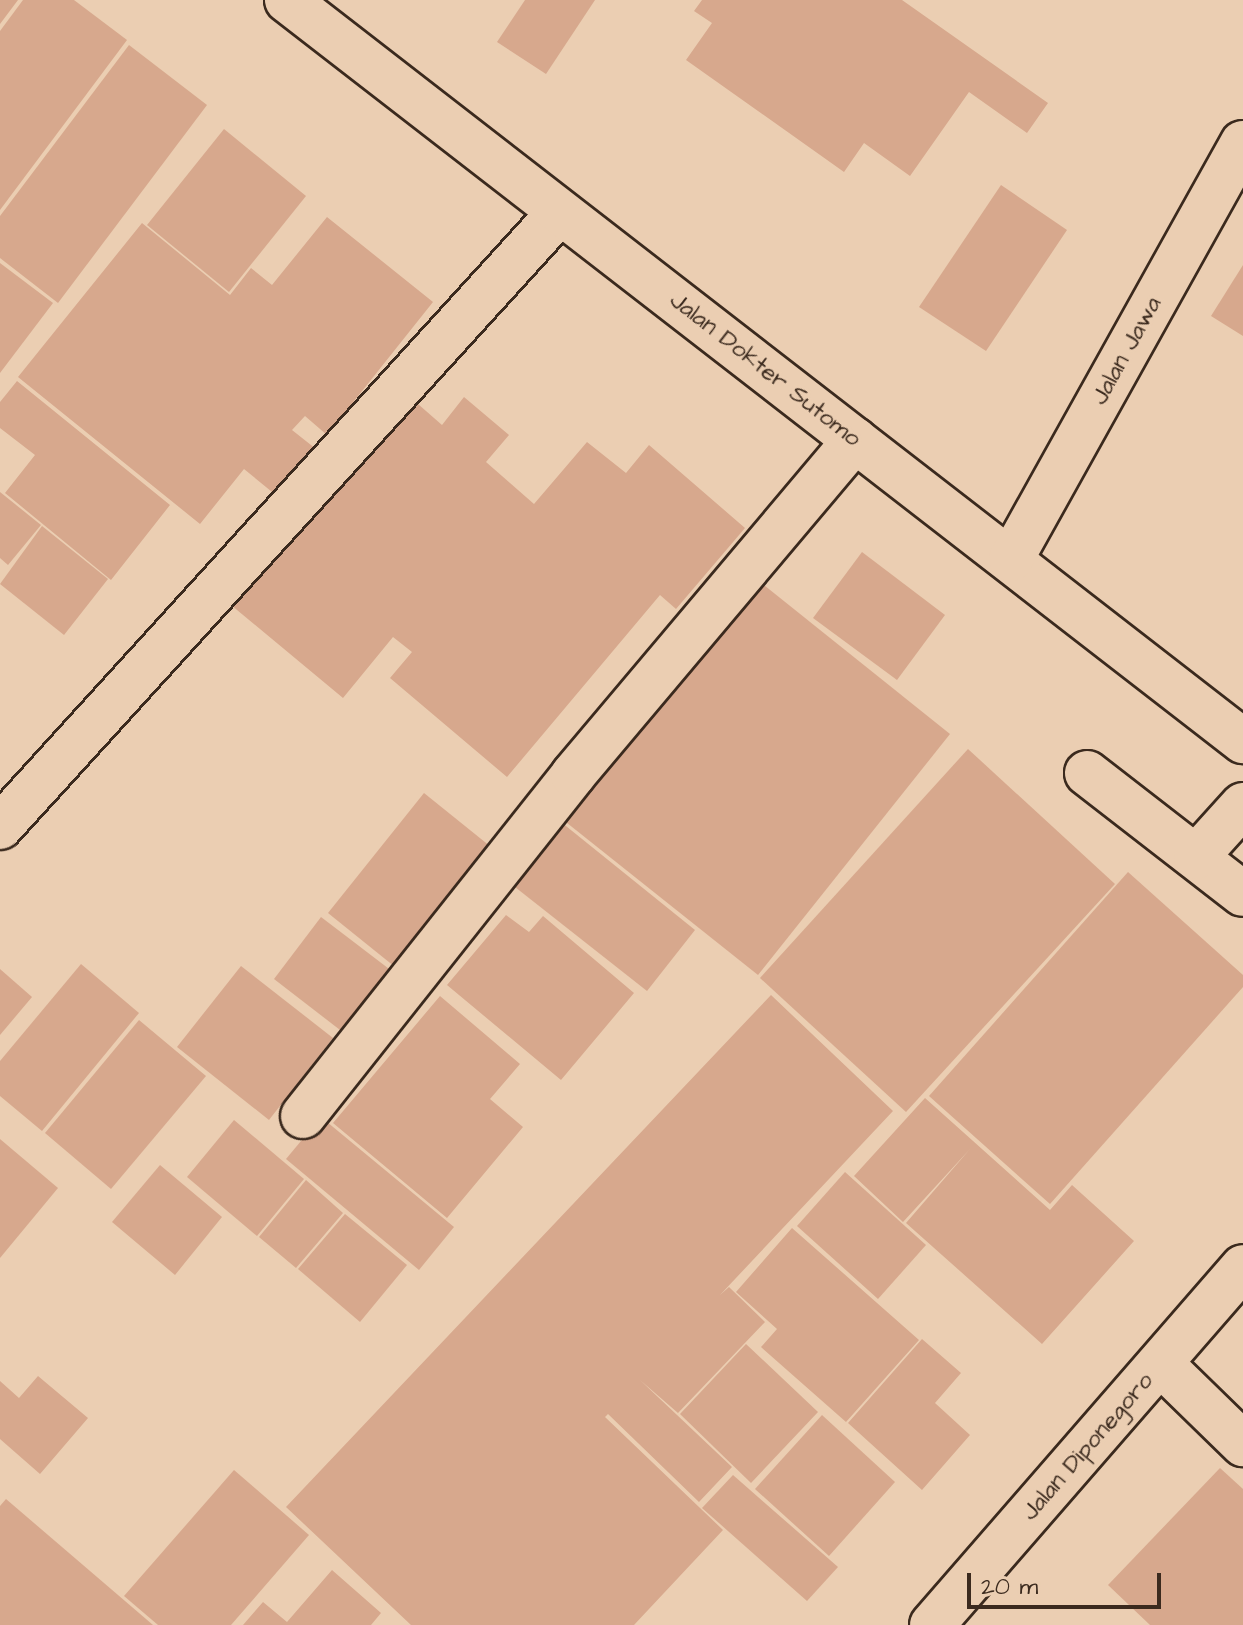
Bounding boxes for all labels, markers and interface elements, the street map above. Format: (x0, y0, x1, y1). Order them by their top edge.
street label: Jalan Dokter Sutomo (664, 286, 866, 454)
street label: Jalan Jawa (1086, 292, 1168, 410)
street label: Jalan Diponegoro (1016, 1367, 1160, 1527)
scale bar (971, 1557, 1165, 1607)
text: 20 m (981, 1570, 1038, 1604)

